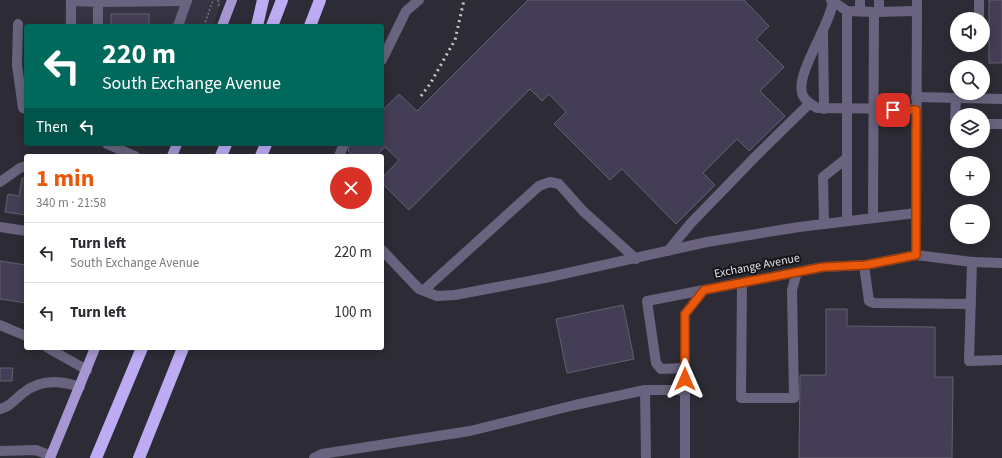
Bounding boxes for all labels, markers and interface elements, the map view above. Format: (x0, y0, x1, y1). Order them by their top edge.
map controls (950, 12, 990, 244)
button: sound (950, 12, 990, 52)
text: 220 m (102, 34, 176, 74)
icon: left (36, 40, 88, 92)
button: search (950, 60, 990, 100)
text: South Exchange Avenue (102, 71, 281, 96)
pin (876, 93, 910, 127)
icon: arrive (882, 99, 904, 121)
button: layers (950, 108, 990, 148)
icon: left (76, 116, 98, 138)
text: Then (36, 117, 68, 138)
button: + (950, 156, 990, 196)
text: 1 min (36, 161, 94, 196)
button: close (330, 167, 372, 209)
text: 340 m · 21:58 (36, 194, 106, 212)
button: − (950, 204, 990, 244)
text: Turn left (70, 233, 126, 254)
icon: left (36, 242, 58, 264)
text: 220 m (334, 242, 372, 263)
street label: Exchange Avenue (713, 249, 801, 283)
text: South Exchange Avenue (70, 254, 199, 272)
icon: left (36, 302, 58, 324)
text: Turn left (70, 302, 126, 323)
text: 100 m (334, 302, 372, 323)
position arrow (664, 358, 706, 400)

